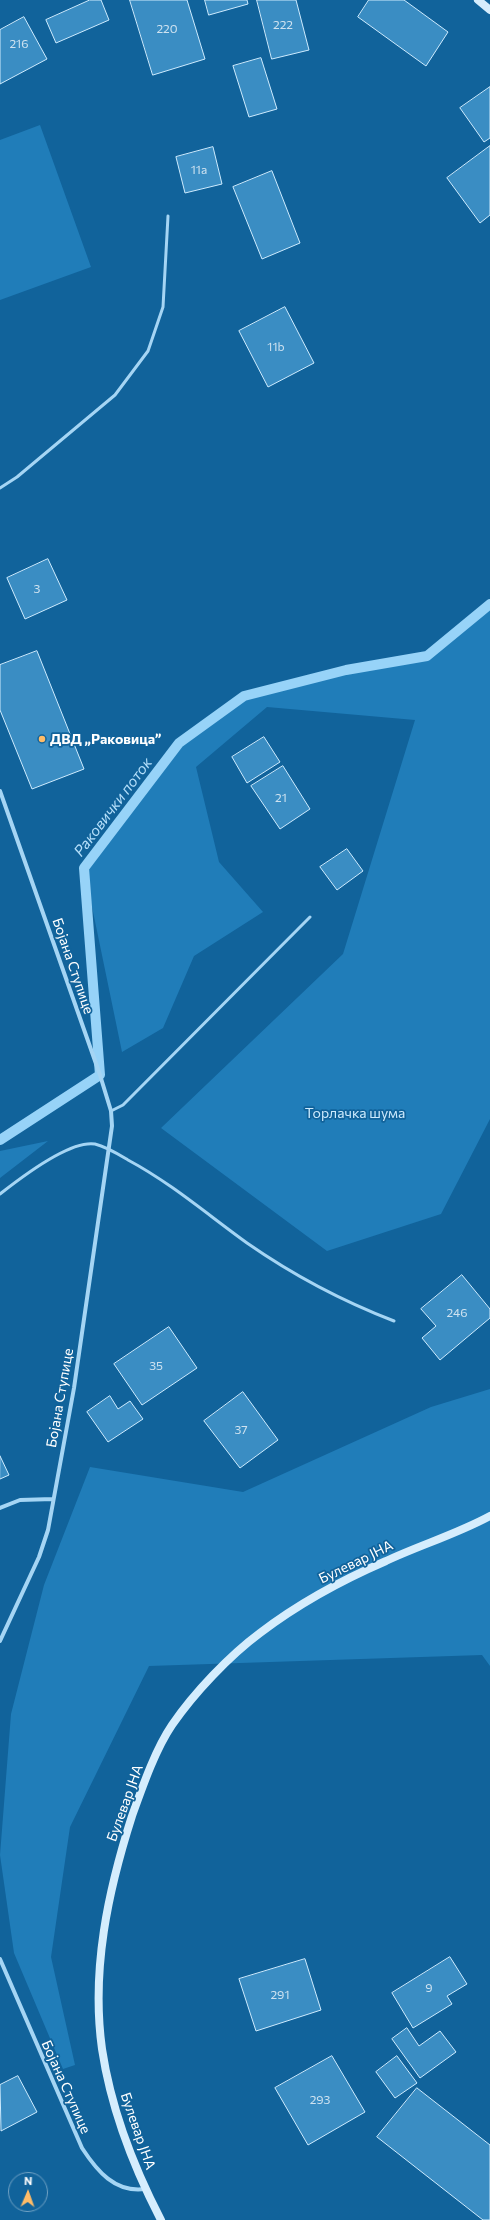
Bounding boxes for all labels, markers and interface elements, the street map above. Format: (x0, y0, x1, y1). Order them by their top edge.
house number: 222 (273, 18, 293, 32)
house number: 220 (156, 22, 178, 36)
house number: 216 (9, 37, 29, 51)
house number: 11a (191, 163, 207, 177)
house number: 11b (267, 340, 285, 354)
house number: 3 (34, 582, 40, 596)
place label: ДВД „Раковица” (50, 731, 161, 747)
marker: ДВД „Раковица” (37, 734, 47, 744)
water label: Раковички поток (70, 754, 156, 860)
house number: 21 (275, 791, 287, 805)
street label: Бојана Ступице (49, 916, 97, 1016)
park label: Торлачка шума (305, 1105, 405, 1121)
house number: 246 (447, 1306, 467, 1320)
street label: Бојана Ступице (43, 1347, 77, 1449)
house number: 35 (149, 1359, 163, 1373)
house number: 37 (234, 1423, 248, 1437)
street label: Булевар ЈНА (316, 1537, 396, 1587)
street label: Булевар ЈНА (103, 1762, 147, 1844)
house number: 9 (425, 1981, 433, 1995)
house number: 291 (270, 1988, 290, 2002)
street label: Бојана Ступице (38, 2038, 94, 2136)
street label: Булевар ЈНА (117, 2090, 159, 2172)
house number: 293 (310, 2093, 330, 2107)
north arrow (8, 2172, 48, 2212)
text: N (24, 2174, 33, 2187)

